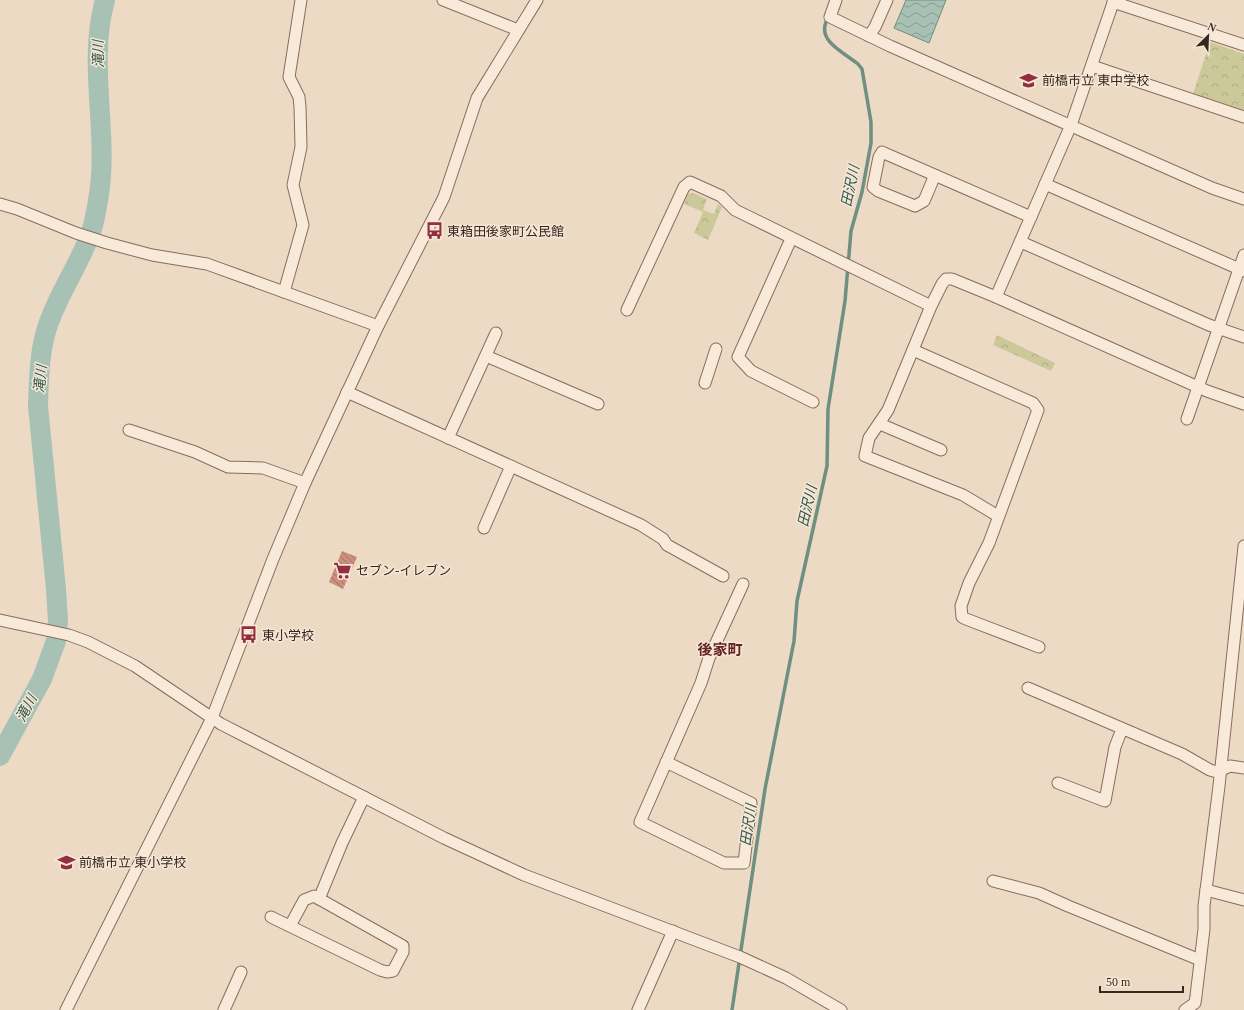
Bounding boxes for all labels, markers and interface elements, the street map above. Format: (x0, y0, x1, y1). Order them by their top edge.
north arrow (1188, 16, 1228, 56)
text: N (1206, 20, 1218, 34)
water label: 滝川 (91, 38, 106, 68)
school or university icon: 前橋市立 東中学校 (1019, 70, 1039, 90)
place label: 前橋市立 東中学校 (1042, 73, 1149, 88)
water label: 田沢川 (839, 162, 863, 208)
bus stop icon: 東箱田後家町公民館 (424, 221, 444, 241)
place label: 東箱田後家町公民館 (447, 224, 564, 239)
water label: 滝川 (32, 362, 50, 394)
water label: 田沢川 (795, 482, 820, 528)
supermarket icon: セブン-イレブン (333, 560, 353, 580)
place label: セブン-イレブン (356, 563, 451, 578)
bus stop icon: 東小学校 (239, 625, 259, 645)
place label: 東小学校 (262, 628, 314, 643)
district label: 後家町 (697, 642, 743, 658)
water label: 滝川 (13, 691, 41, 724)
water label: 田沢川 (738, 801, 759, 847)
school or university icon: 前橋市立 東小学校 (56, 852, 76, 872)
place label: 前橋市立 東小学校 (79, 855, 186, 870)
scale bar (1100, 968, 1183, 994)
text: 50 m (1106, 975, 1131, 989)

